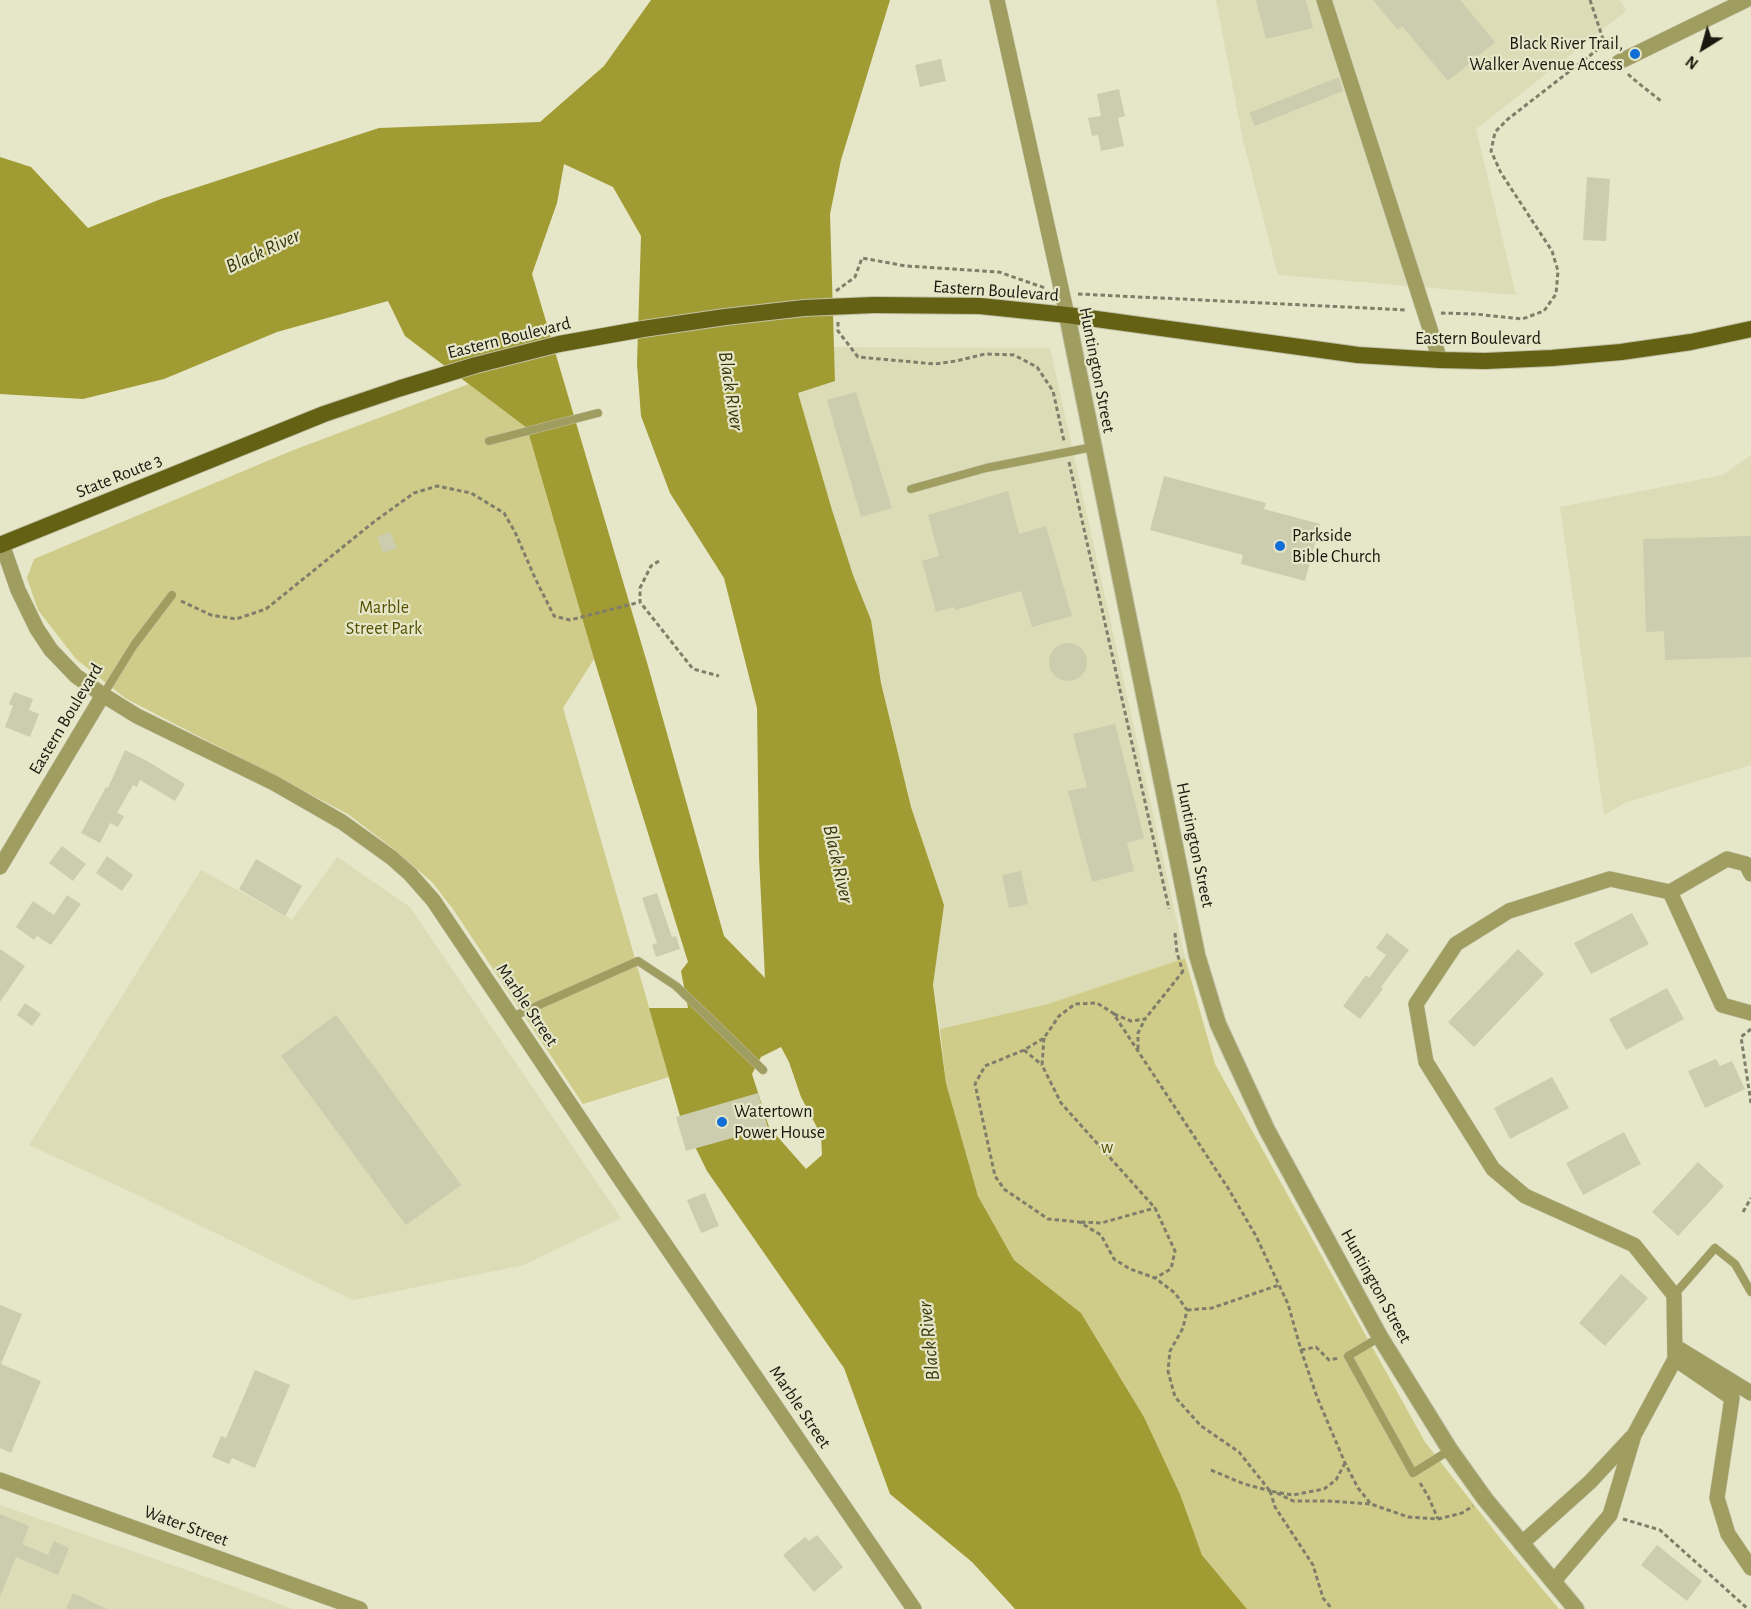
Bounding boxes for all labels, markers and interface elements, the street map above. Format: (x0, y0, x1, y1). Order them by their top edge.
north arrow (1673, 18, 1733, 78)
place label: Black River Trail, Walker Avenue Access (1469, 33, 1623, 76)
marker: Black River Trail, Walker Avenue Access (1628, 47, 1642, 61)
text: N (1683, 53, 1701, 72)
water label: Black River (222, 223, 304, 279)
street label: Eastern Boulevard (932, 276, 1060, 306)
street label: Huntington Street (1074, 305, 1120, 435)
street label: Eastern Boulevard (445, 312, 573, 364)
street label: Eastern Boulevard (1415, 328, 1541, 350)
water label: Black River (713, 350, 749, 432)
street label: State Route 3 (73, 449, 165, 503)
place label: Parkside Bible Church (1292, 525, 1381, 568)
marker: Parkside Bible Church (1273, 539, 1287, 553)
park label: Marble Street Park (346, 597, 422, 640)
street label: Eastern Boulevard (24, 659, 108, 779)
street label: Huntington Street (1171, 780, 1219, 910)
water label: Black River (817, 822, 859, 906)
street label: Marble Street (491, 959, 563, 1051)
place label: Watertown Power House (734, 1101, 825, 1144)
marker: Watertown Power House (715, 1115, 729, 1129)
park label: w (1101, 1137, 1113, 1159)
street label: Huntington Street (1336, 1225, 1416, 1347)
water label: Black River (913, 1300, 945, 1382)
street label: Marble Street (764, 1361, 836, 1453)
street label: Water Street (141, 1501, 231, 1551)

